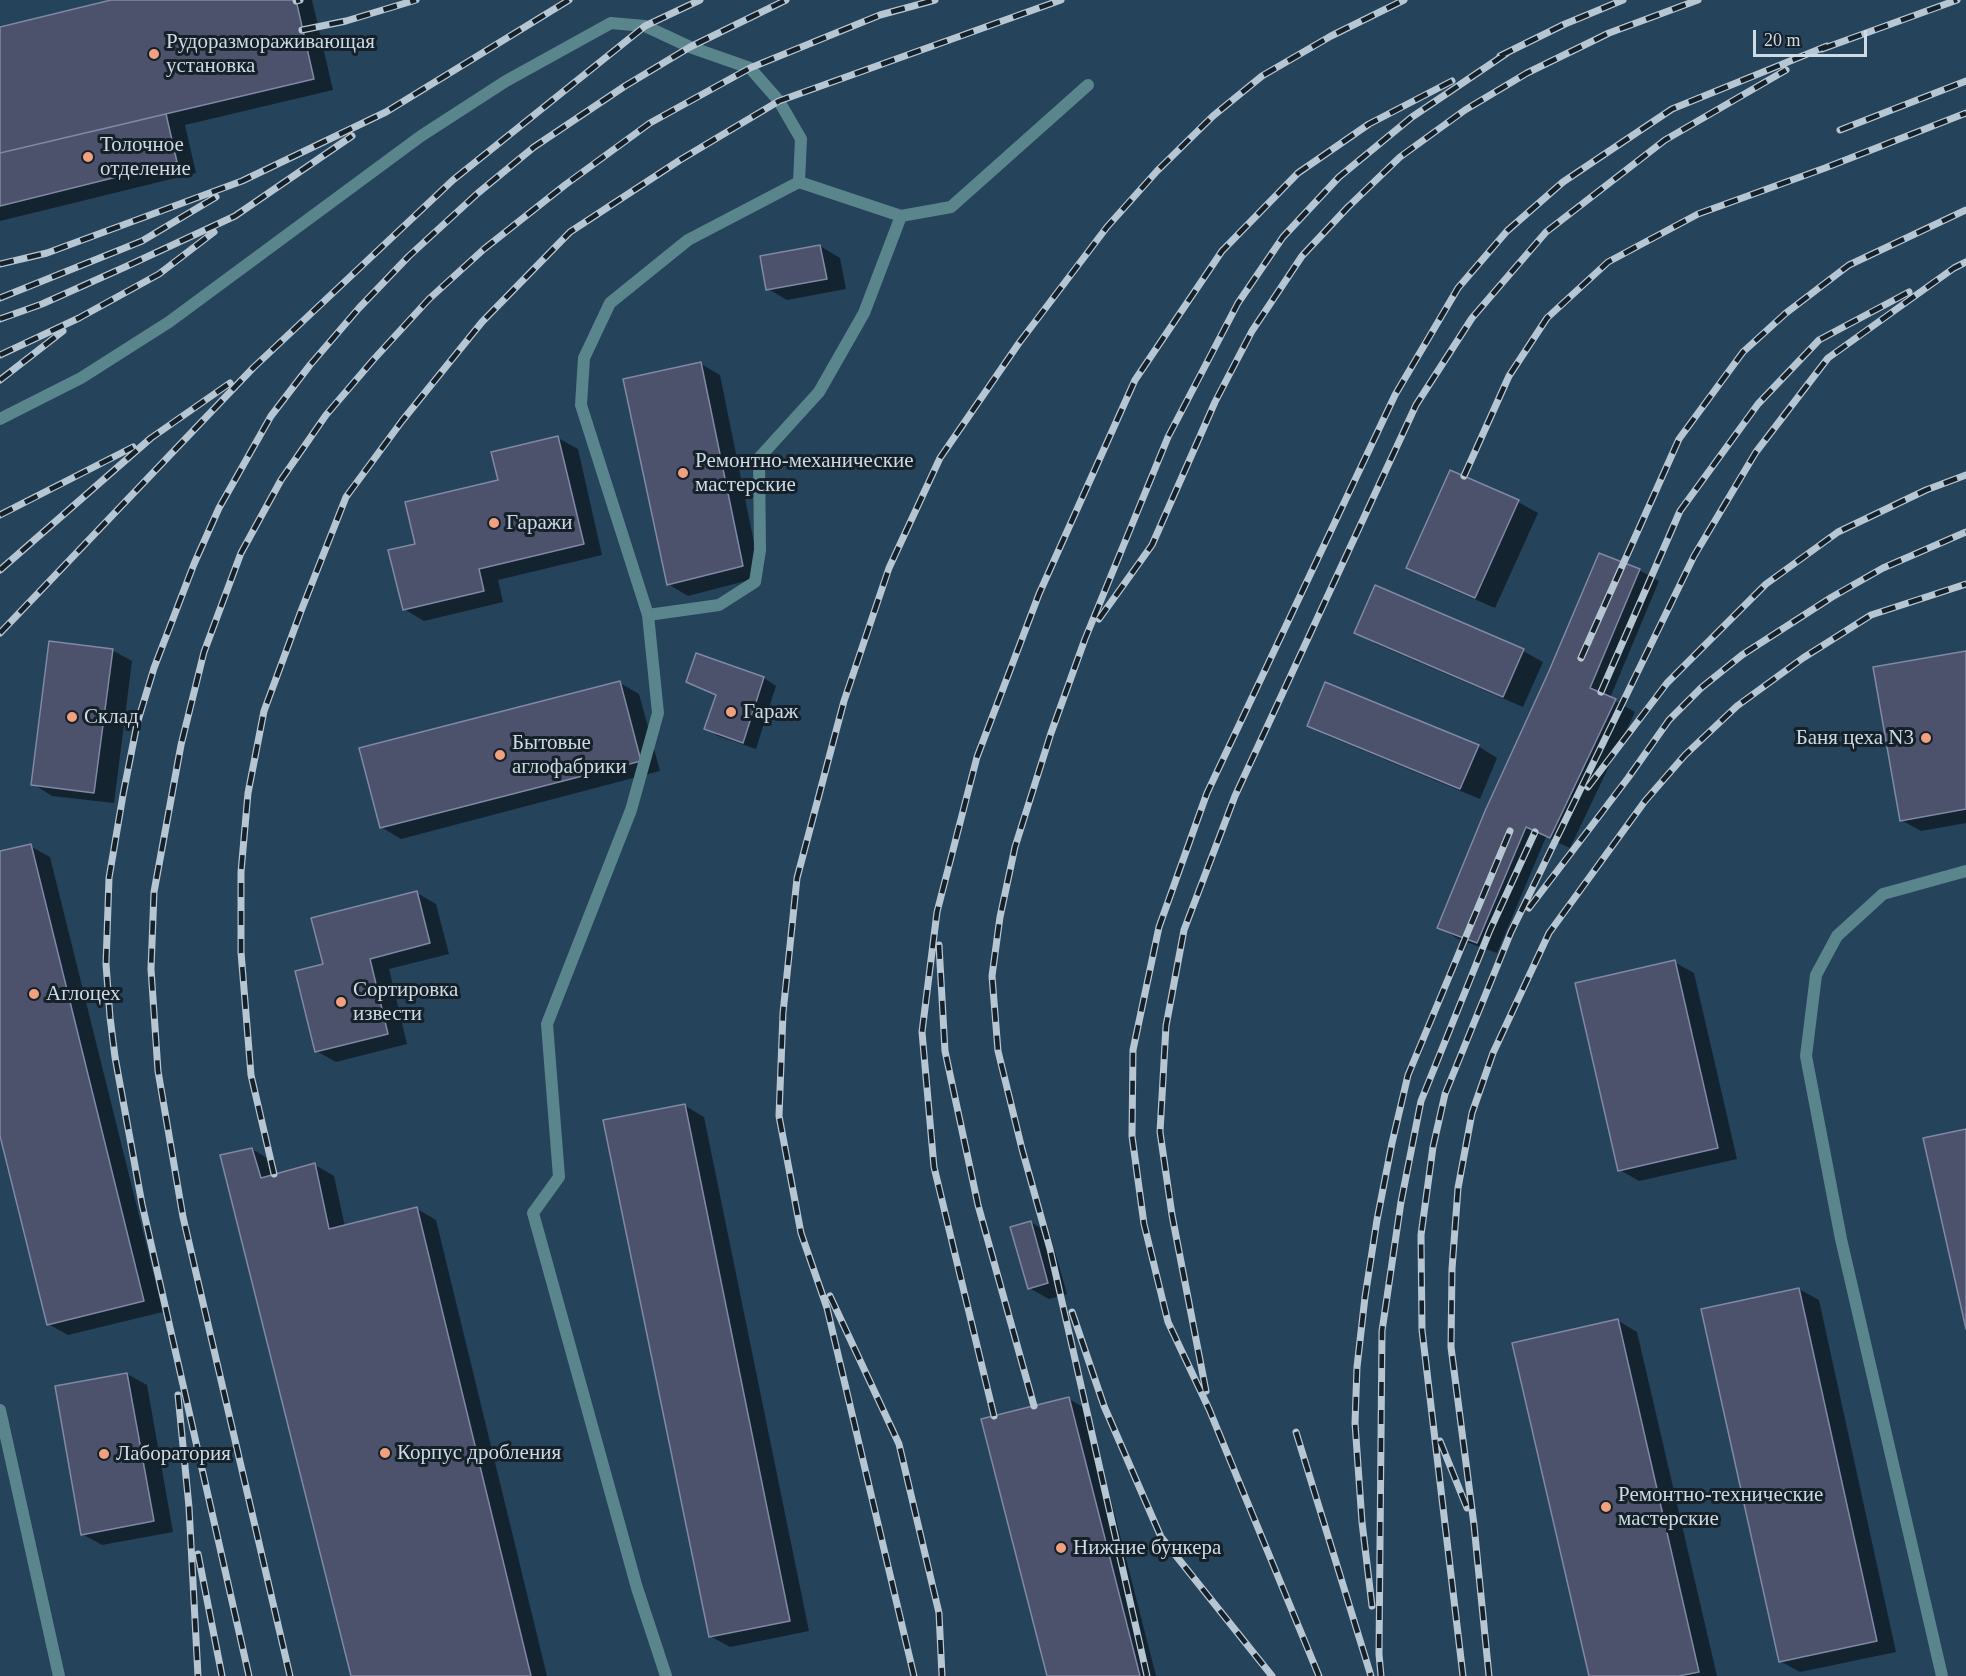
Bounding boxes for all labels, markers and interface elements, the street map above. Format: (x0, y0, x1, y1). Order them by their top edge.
scale bar (1756, 18, 1870, 56)
place label: Рудоразмораживающая установка (166, 29, 375, 79)
text: 20 m (1764, 30, 1801, 50)
marker: Рудоразмораживающая установка (147, 47, 161, 61)
place label: Толочное отделение (100, 132, 191, 182)
marker: Толочное отделение (81, 150, 95, 164)
place label: Ремонтно-механические мастерские (695, 448, 914, 498)
marker: Ремонтно-механические мастерские (676, 466, 690, 480)
place label: Гаражи (506, 510, 573, 536)
marker: Гаражи (487, 516, 501, 530)
place label: Гараж (743, 699, 798, 725)
place label: Склад (84, 704, 139, 730)
marker: Гараж (724, 705, 738, 719)
marker: Склад (65, 710, 79, 724)
place label: Баня цеха N3 (1796, 725, 1914, 751)
place label: Бытовые аглофабрики (512, 730, 627, 780)
marker: Баня цеха N3 (1919, 731, 1933, 745)
marker: Бытовые аглофабрики (493, 748, 507, 762)
place label: Сортировка извести (353, 977, 458, 1027)
place label: Аглоцех (46, 981, 120, 1007)
marker: Аглоцех (27, 987, 41, 1001)
marker: Сортировка извести (334, 995, 348, 1009)
place label: Корпус дробления (397, 1440, 561, 1466)
place label: Лаборатория (116, 1441, 231, 1467)
marker: Корпус дробления (378, 1446, 392, 1460)
marker: Лаборатория (97, 1447, 111, 1461)
place label: Ремонтно-технические мастерские (1618, 1482, 1823, 1532)
marker: Ремонтно-технические мастерские (1599, 1500, 1613, 1514)
place label: Нижние бункера (1073, 1535, 1221, 1561)
marker: Нижние бункера (1054, 1541, 1068, 1555)

